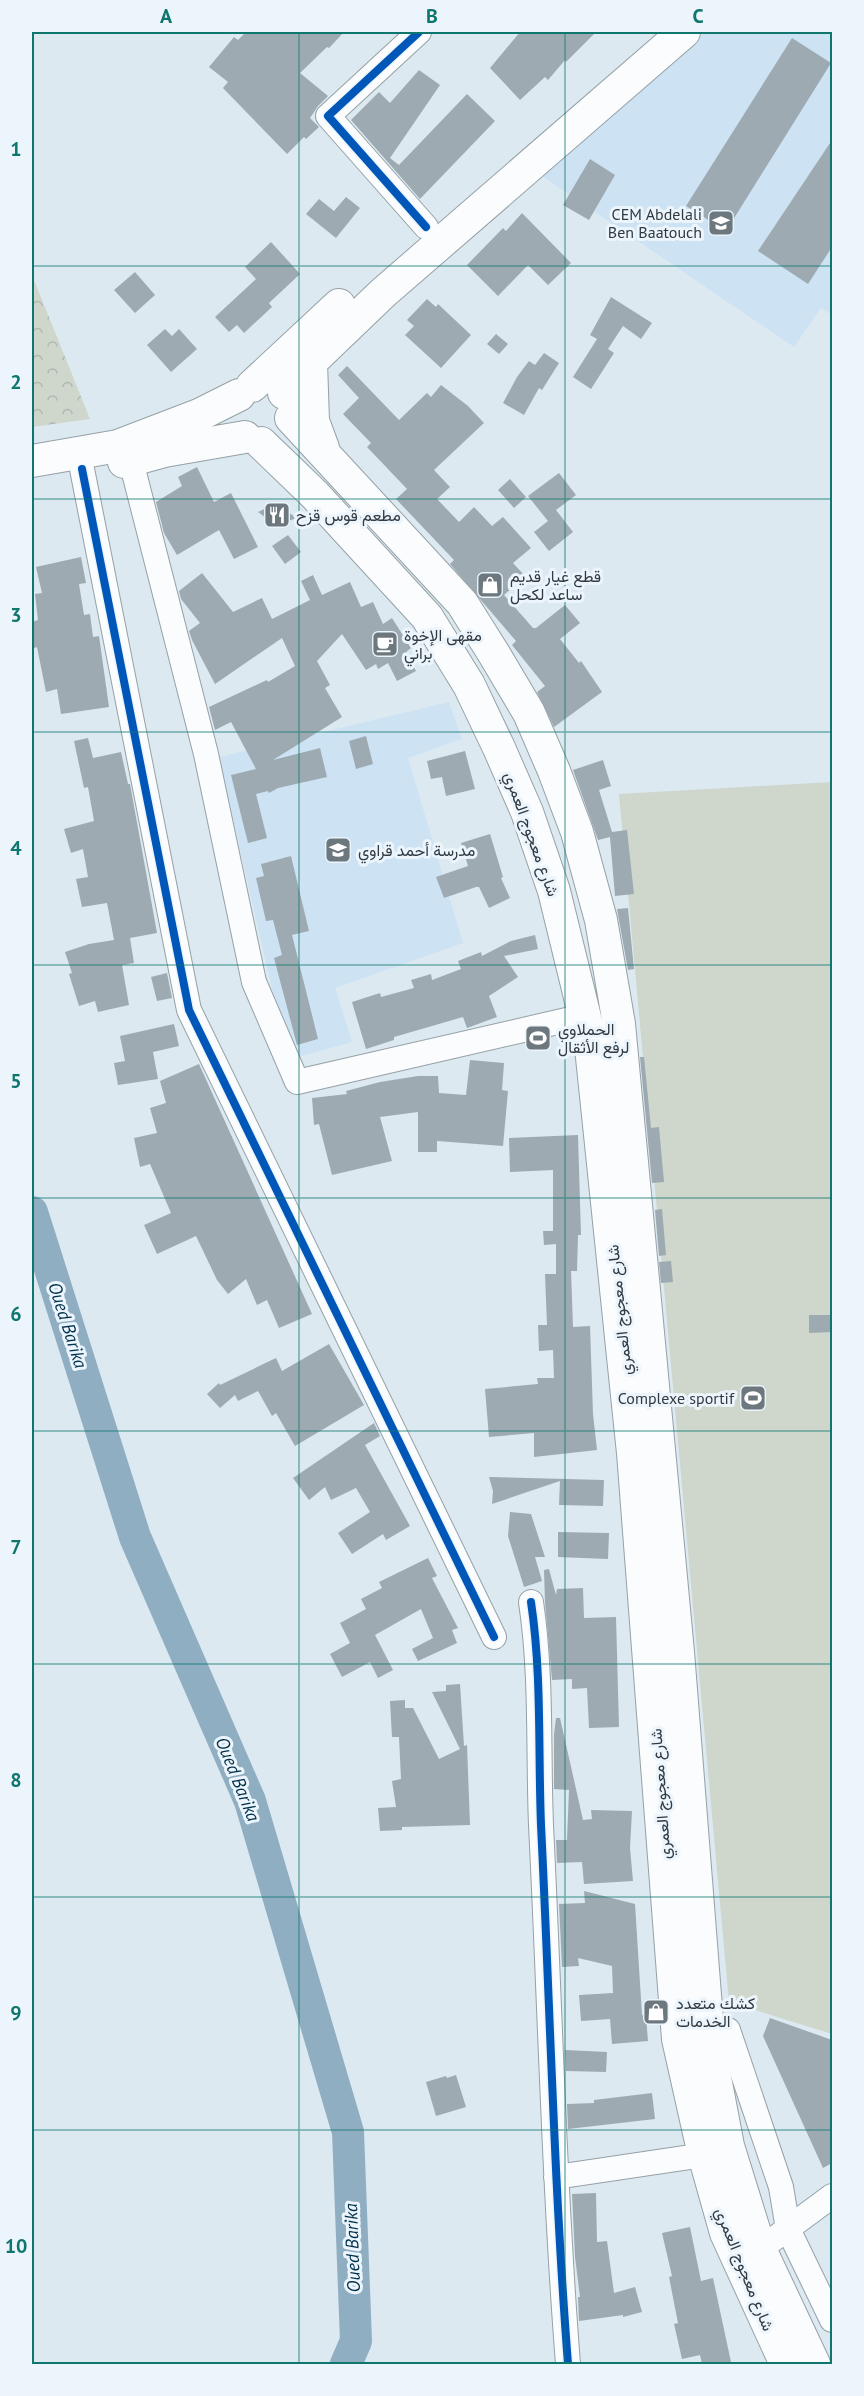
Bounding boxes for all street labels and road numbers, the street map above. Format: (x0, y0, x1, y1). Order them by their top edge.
street label: شارع معجوج العمري (496, 769, 564, 900)
street label: شارع معجوج العمري (602, 1243, 640, 1376)
street label: شارع معجوج العمري (645, 1728, 679, 1860)
street label: شارع معجوج العمري (707, 2204, 779, 2335)

